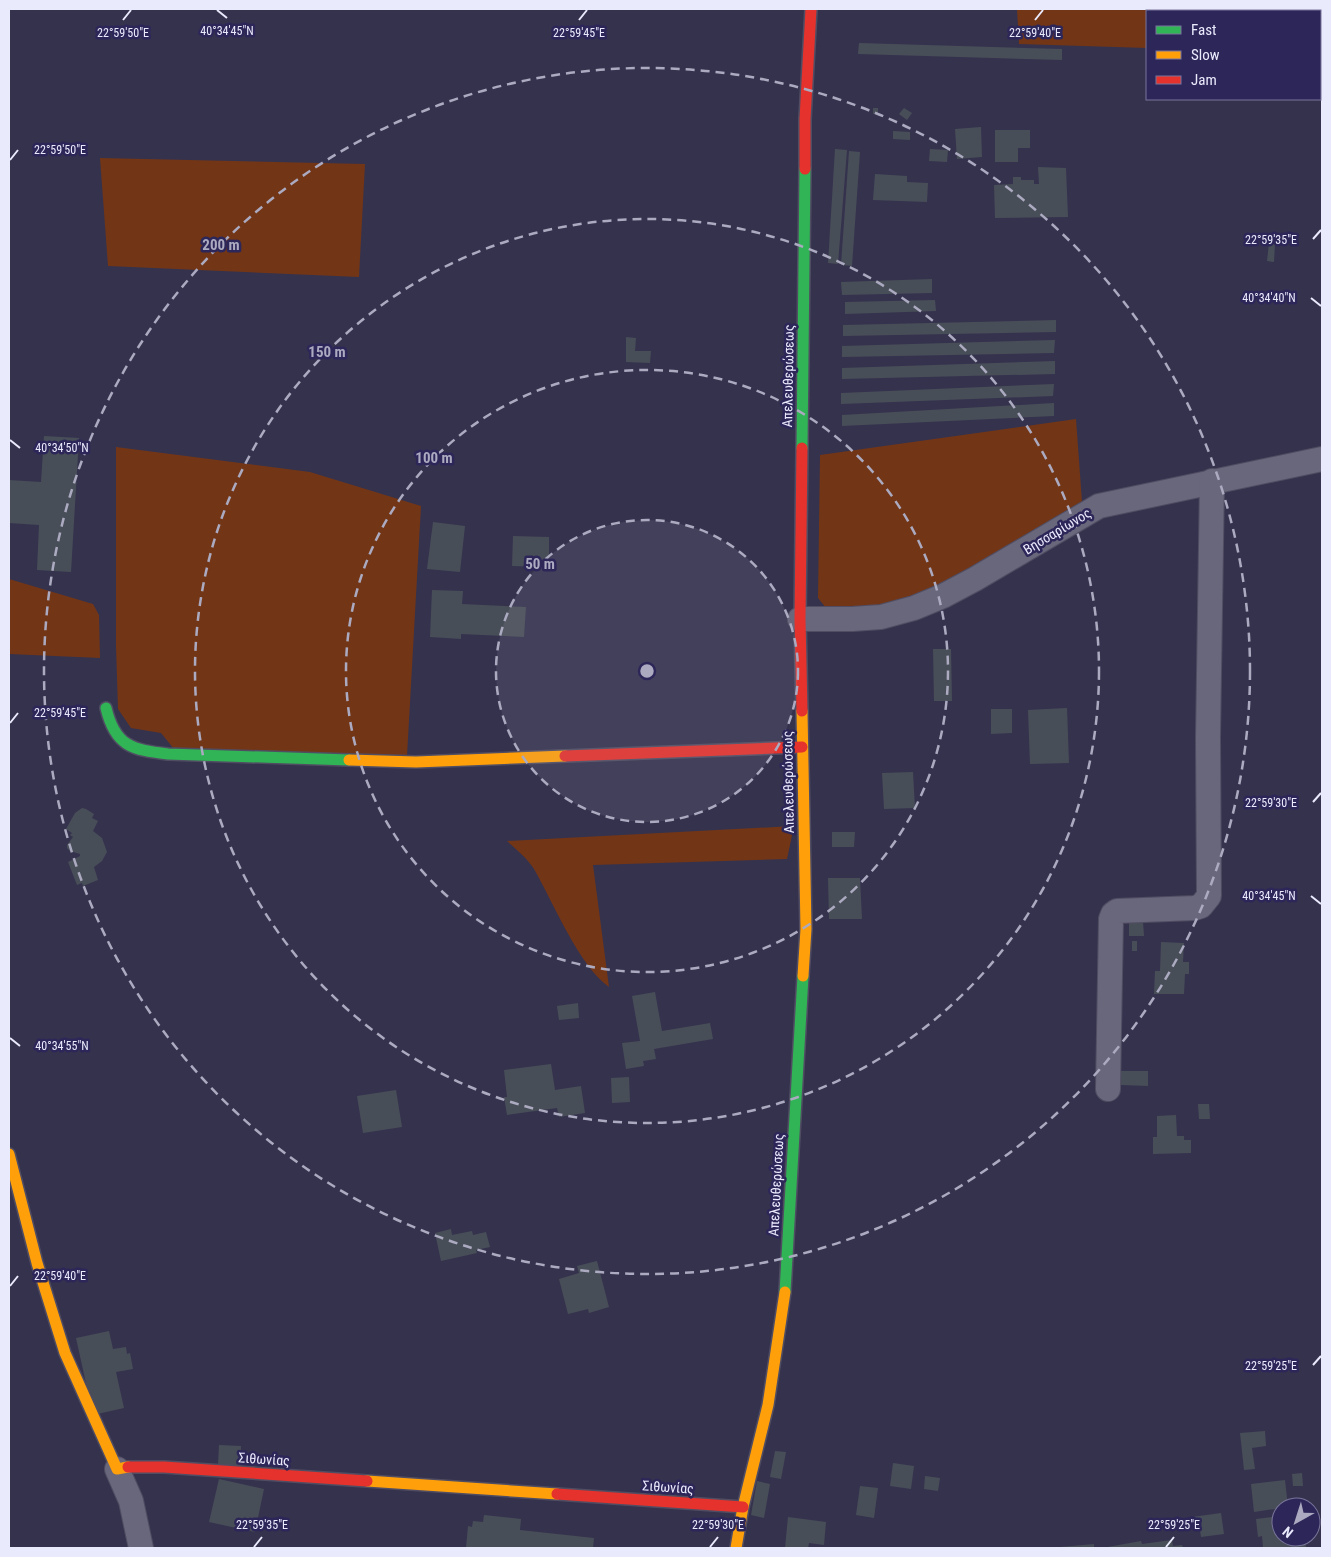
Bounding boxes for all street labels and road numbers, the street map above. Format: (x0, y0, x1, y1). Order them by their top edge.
street label: Απελευθερώσεως (779, 324, 797, 428)
street label: Βησσαρίωνος (1020, 505, 1094, 557)
street label: Απελευθερώσεως (779, 730, 797, 834)
street label: Απελευθερώσεως (765, 1133, 787, 1237)
street label: Σιθωνίας (238, 1449, 290, 1469)
street label: Σιθωνίας (642, 1477, 694, 1497)

